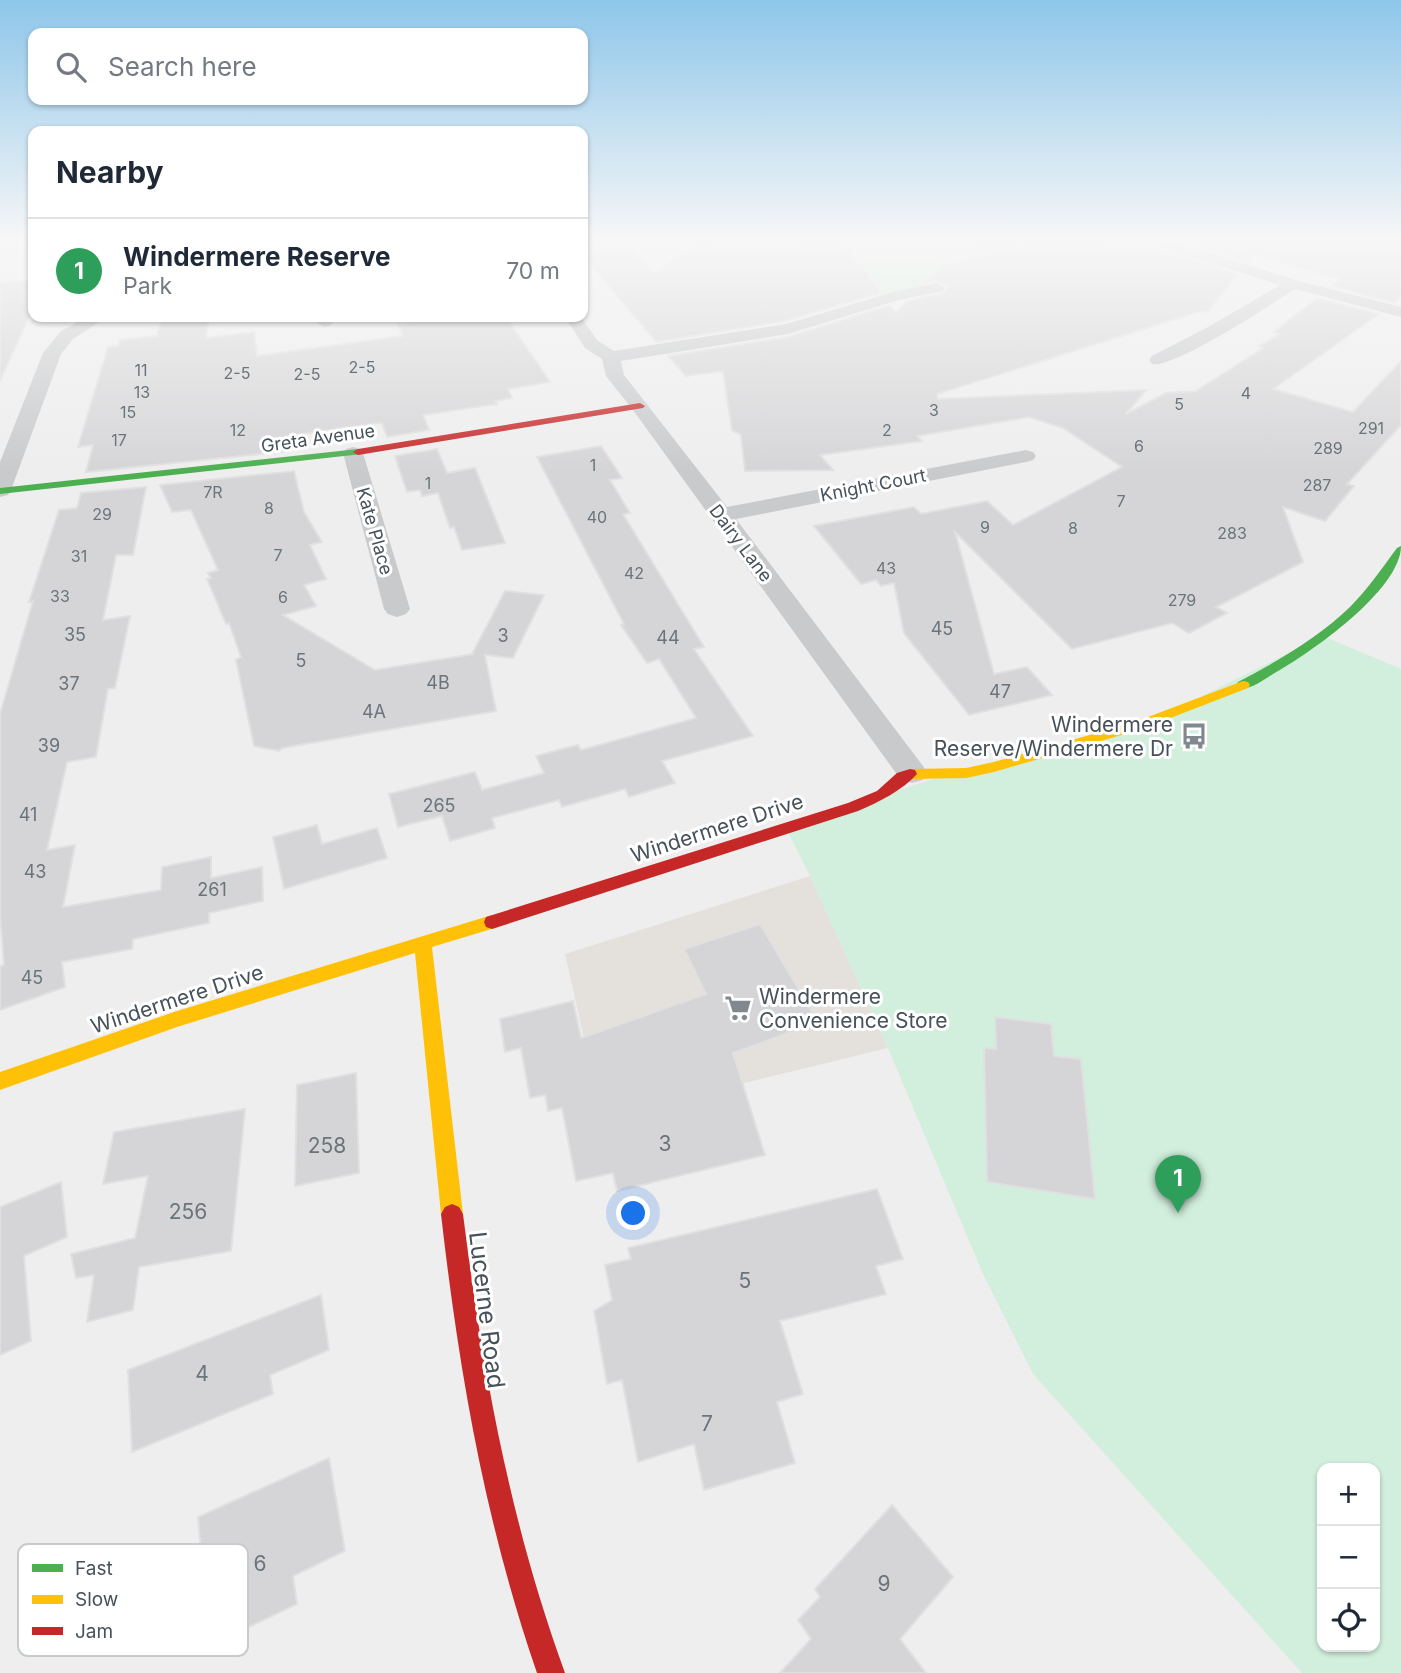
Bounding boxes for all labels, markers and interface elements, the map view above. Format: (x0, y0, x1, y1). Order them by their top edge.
search box (28, 28, 588, 105)
icon: search (52, 48, 90, 86)
text: Search here (108, 51, 257, 82)
text: Nearby (56, 154, 164, 190)
text: Windermere Reserve (123, 241, 391, 272)
text: 1 (74, 257, 84, 285)
text: 70 m (506, 257, 560, 285)
text: Park (123, 272, 172, 300)
house number: 2-5 (349, 357, 375, 377)
house number: 11 (134, 360, 148, 380)
house number: 2-5 (224, 363, 250, 383)
house number: 2-5 (294, 364, 320, 384)
house number: 13 (134, 382, 150, 402)
house number: 4 (1241, 383, 1251, 403)
house number: 5 (1174, 394, 1184, 414)
house number: 3 (929, 400, 939, 420)
house number: 15 (120, 402, 136, 422)
house number: 291 (1358, 418, 1384, 438)
house number: 12 (230, 420, 246, 440)
street label: Greta Avenue (260, 420, 376, 456)
house number: 2 (882, 420, 892, 440)
house number: 17 (111, 430, 127, 450)
house number: 6 (1134, 436, 1144, 456)
house number: 289 (1313, 438, 1343, 458)
house number: 1 (590, 455, 596, 475)
street label: Knight Court (818, 464, 928, 506)
house number: 1 (425, 473, 431, 493)
house number: 287 (1303, 475, 1331, 495)
house number: 7R (203, 482, 223, 502)
street label: Kate Place (352, 485, 398, 577)
house number: 7 (1116, 491, 1126, 511)
house number: 8 (264, 498, 274, 518)
street label: Dairy Lane (705, 500, 777, 586)
house number: 29 (92, 504, 112, 524)
house number: 40 (587, 507, 607, 527)
house number: 9 (980, 517, 990, 537)
house number: 8 (1068, 518, 1078, 538)
house number: 283 (1217, 523, 1247, 543)
house number: 7 (273, 545, 283, 565)
house number: 31 (71, 546, 87, 566)
house number: 43 (876, 558, 896, 578)
house number: 42 (624, 563, 644, 583)
house number: 33 (50, 586, 70, 606)
house number: 6 (278, 587, 288, 607)
house number: 279 (1168, 590, 1196, 610)
house number: 45 (931, 618, 953, 639)
house number: 35 (64, 624, 86, 645)
house number: 3 (497, 625, 509, 646)
house number: 44 (656, 627, 680, 648)
house number: 5 (296, 650, 306, 671)
house number: 4B (426, 672, 450, 693)
house number: 37 (58, 673, 80, 694)
house number: 47 (989, 681, 1011, 702)
house number: 4A (362, 701, 386, 722)
place label: Windermere Reserve/Windermere Dr (934, 712, 1173, 761)
bus stop icon: Windermere Reserve/Windermere Dr (1179, 721, 1209, 751)
house number: 39 (38, 735, 60, 756)
street label: Windermere Drive (628, 788, 806, 868)
house number: 265 (422, 795, 456, 816)
house number: 41 (19, 804, 37, 825)
house number: 43 (24, 861, 46, 882)
house number: 261 (197, 879, 227, 900)
street label: Windermere Drive (88, 959, 266, 1039)
house number: 45 (21, 967, 43, 988)
place label: Windermere Convenience Store (759, 984, 948, 1033)
supermarket icon: Windermere Convenience Store (723, 993, 753, 1023)
house number: 3 (659, 1131, 671, 1156)
house number: 258 (308, 1133, 346, 1158)
pin: 1 (1155, 1155, 1201, 1213)
your location (616, 1196, 650, 1230)
house number: 256 (169, 1199, 207, 1224)
street label: Lucerne Road (463, 1230, 511, 1390)
house number: 5 (739, 1268, 751, 1293)
house number: 4 (195, 1361, 209, 1386)
house number: 7 (701, 1411, 713, 1436)
map controls (1317, 1463, 1380, 1652)
button: + (1317, 1463, 1380, 1526)
button: − (1317, 1526, 1380, 1589)
legend (18, 1544, 248, 1656)
house number: 6 (253, 1551, 267, 1576)
text: Fast (75, 1557, 113, 1580)
house number: 9 (877, 1571, 891, 1596)
text: Slow (75, 1588, 118, 1611)
button: locate (1317, 1589, 1380, 1652)
text: Jam (75, 1620, 113, 1643)

